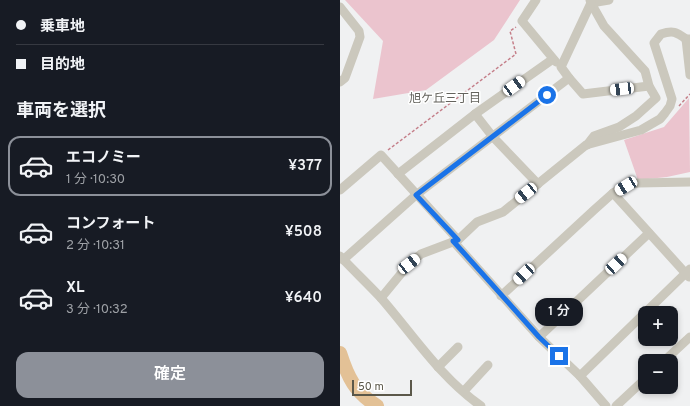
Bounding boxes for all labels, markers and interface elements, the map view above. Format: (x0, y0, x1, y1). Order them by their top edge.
text: 乗車地 (40, 18, 85, 37)
text: 目的地 (40, 56, 85, 75)
car (501, 74, 527, 98)
car (609, 82, 635, 96)
route start (538, 86, 556, 104)
district label: 旭ケ丘三丁目 (409, 91, 481, 107)
text: 車両を選択 (16, 100, 106, 123)
icon: car (18, 148, 54, 184)
text: エコノミー (66, 149, 141, 168)
text: ¥377 (288, 157, 322, 176)
text: 1 分 · 10:30 (66, 172, 125, 188)
car (613, 175, 639, 197)
car (513, 181, 539, 205)
icon: car (18, 214, 54, 250)
text: コンフォート (66, 215, 156, 234)
text: ¥508 (285, 223, 322, 242)
text: 2 分 · 10:31 (66, 238, 125, 254)
car (603, 251, 629, 277)
car (396, 252, 422, 276)
car (511, 261, 537, 287)
text: XL (66, 279, 84, 298)
icon: car (18, 280, 54, 316)
text: ¥640 (285, 289, 322, 308)
callout: 1 分 (535, 298, 583, 326)
text: 3 分 · 10:32 (66, 302, 128, 318)
text: 1 分 (548, 304, 570, 320)
map controls (638, 306, 678, 394)
button: + (638, 306, 678, 346)
route end (550, 347, 568, 365)
button: 確定 (16, 352, 324, 398)
button: − (638, 354, 678, 394)
scale bar (352, 378, 412, 397)
text: 50 m (358, 380, 384, 394)

